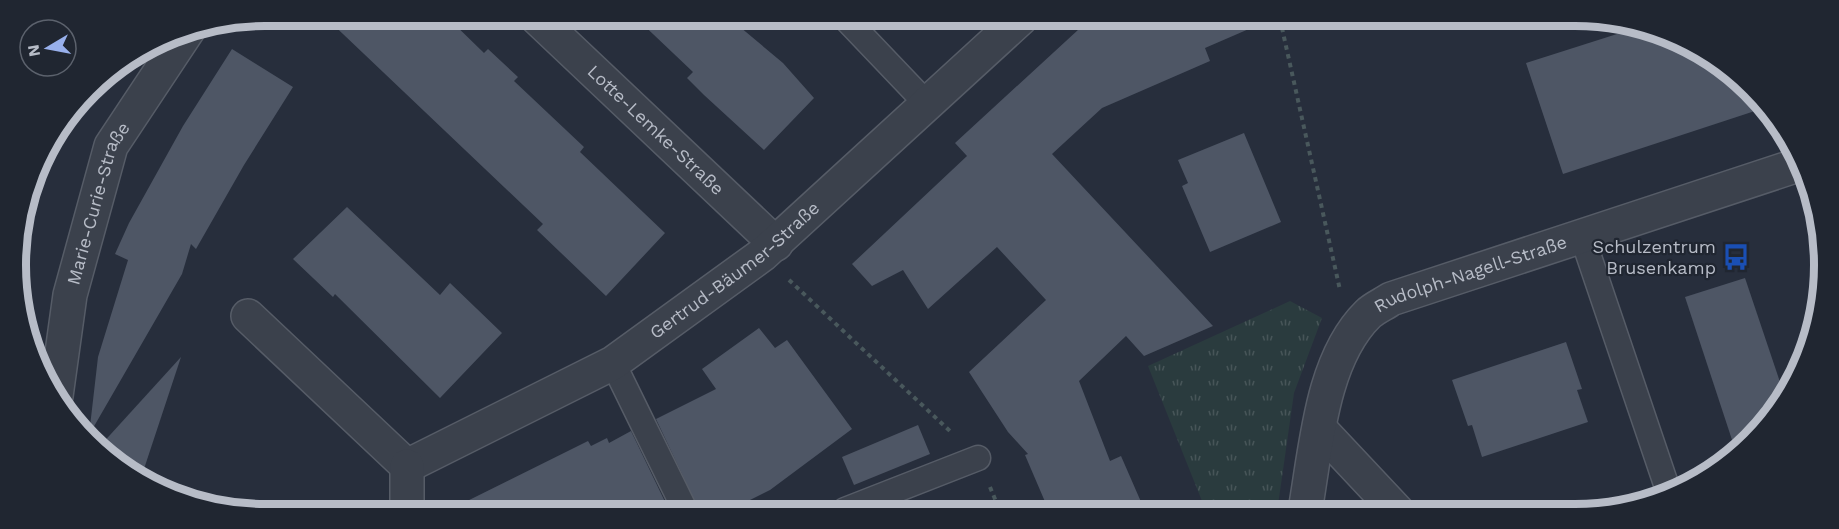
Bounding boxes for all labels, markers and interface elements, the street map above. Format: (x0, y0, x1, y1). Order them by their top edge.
north arrow (18, 18, 78, 78)
text: N (23, 43, 44, 58)
street label: Lotte-Lemke-Straße (583, 60, 728, 199)
street label: Marie-Curie-Straße (62, 118, 134, 287)
street label: Gertrud-Bäumer-Straße (645, 197, 823, 343)
street label: Rudolph-Nagell-Straße (1370, 231, 1569, 317)
place label: Schulzentrum Brusenkamp (1593, 236, 1716, 278)
bus stop icon: Schulzentrum Brusenkamp (1721, 242, 1751, 272)

